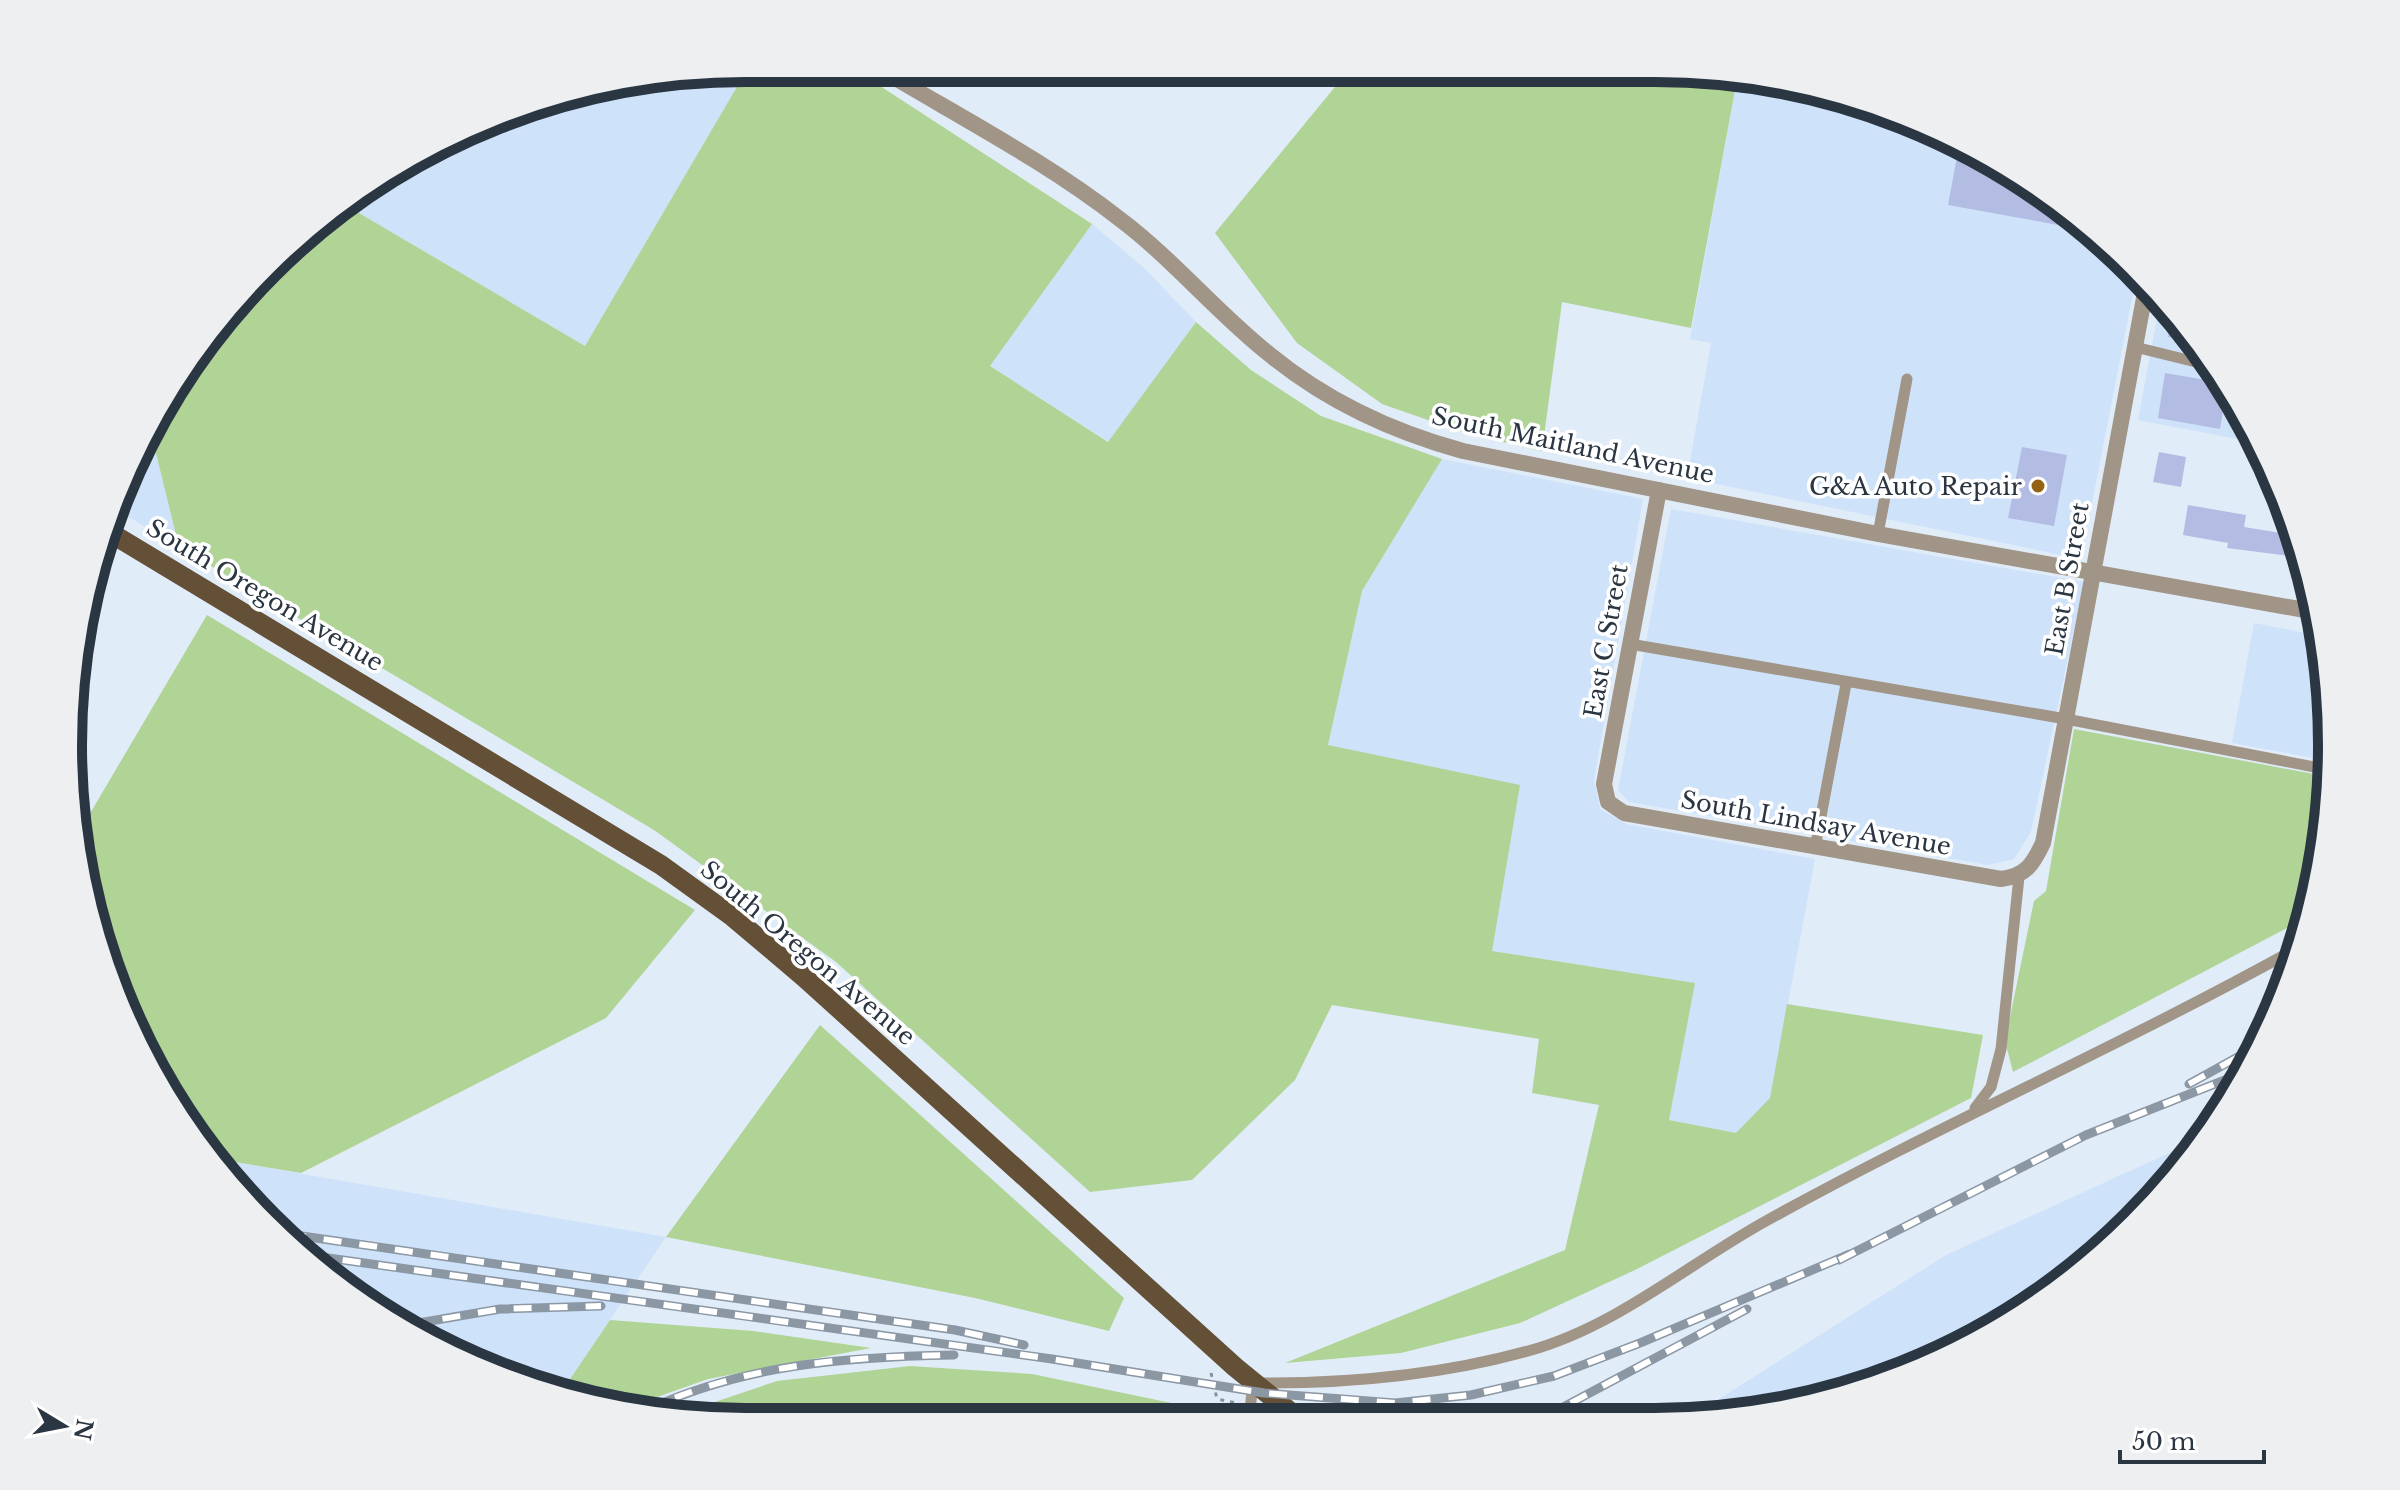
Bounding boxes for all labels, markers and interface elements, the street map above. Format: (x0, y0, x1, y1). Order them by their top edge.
street label: South Maitland Avenue (1429, 401, 1717, 489)
place label: G&A Auto Repair (1809, 472, 2023, 501)
marker: G&A Auto Repair (2029, 477, 2047, 495)
street label: East B Street (2039, 500, 2095, 658)
street label: South Oregon Avenue (141, 513, 389, 677)
street label: East C Street (1578, 562, 1634, 720)
street label: South Lindsay Avenue (1679, 785, 1953, 861)
street label: South Oregon Avenue (695, 855, 921, 1051)
north arrow (24, 1386, 104, 1466)
scale bar (2120, 1414, 2264, 1464)
text: N (68, 1417, 98, 1442)
text: 50 m (2132, 1427, 2196, 1456)

